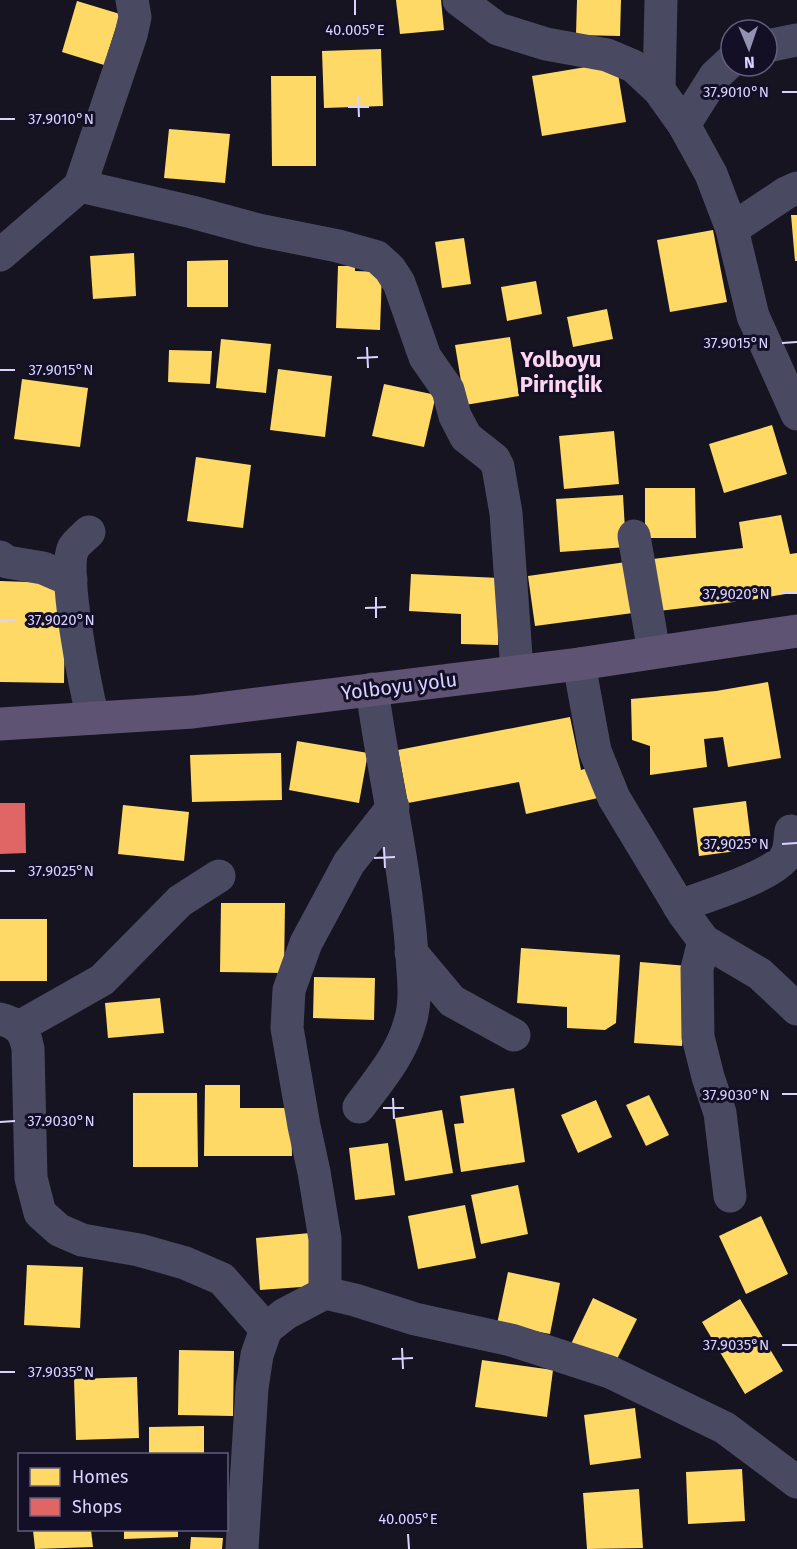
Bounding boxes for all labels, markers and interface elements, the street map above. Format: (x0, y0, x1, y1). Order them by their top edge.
north arrow (719, 18, 779, 78)
text: 40.005°E (325, 21, 385, 39)
text: N (744, 53, 755, 72)
text: 37.9010°N (703, 83, 769, 101)
text: 37.9010°N (28, 110, 94, 128)
text: 37.9015°N (703, 334, 769, 352)
district label: Yolboyu Pirinçlik (520, 346, 603, 398)
text: 37.9015°N (28, 361, 94, 379)
text: 37.9020°N (702, 585, 770, 603)
text: 37.9020°N (27, 611, 95, 629)
street label: Yolboyu yolu (340, 667, 458, 705)
text: 37.9025°N (703, 835, 769, 853)
text: 37.9025°N (28, 862, 94, 880)
text: 37.9030°N (702, 1086, 770, 1104)
text: 37.9030°N (27, 1112, 95, 1130)
text: 37.9035°N (703, 1336, 769, 1354)
text: 37.9035°N (28, 1363, 94, 1381)
legend (18, 1453, 228, 1531)
text: Homes (72, 1466, 128, 1488)
text: Shops (72, 1496, 122, 1518)
text: 40.005°E (378, 1510, 438, 1528)

